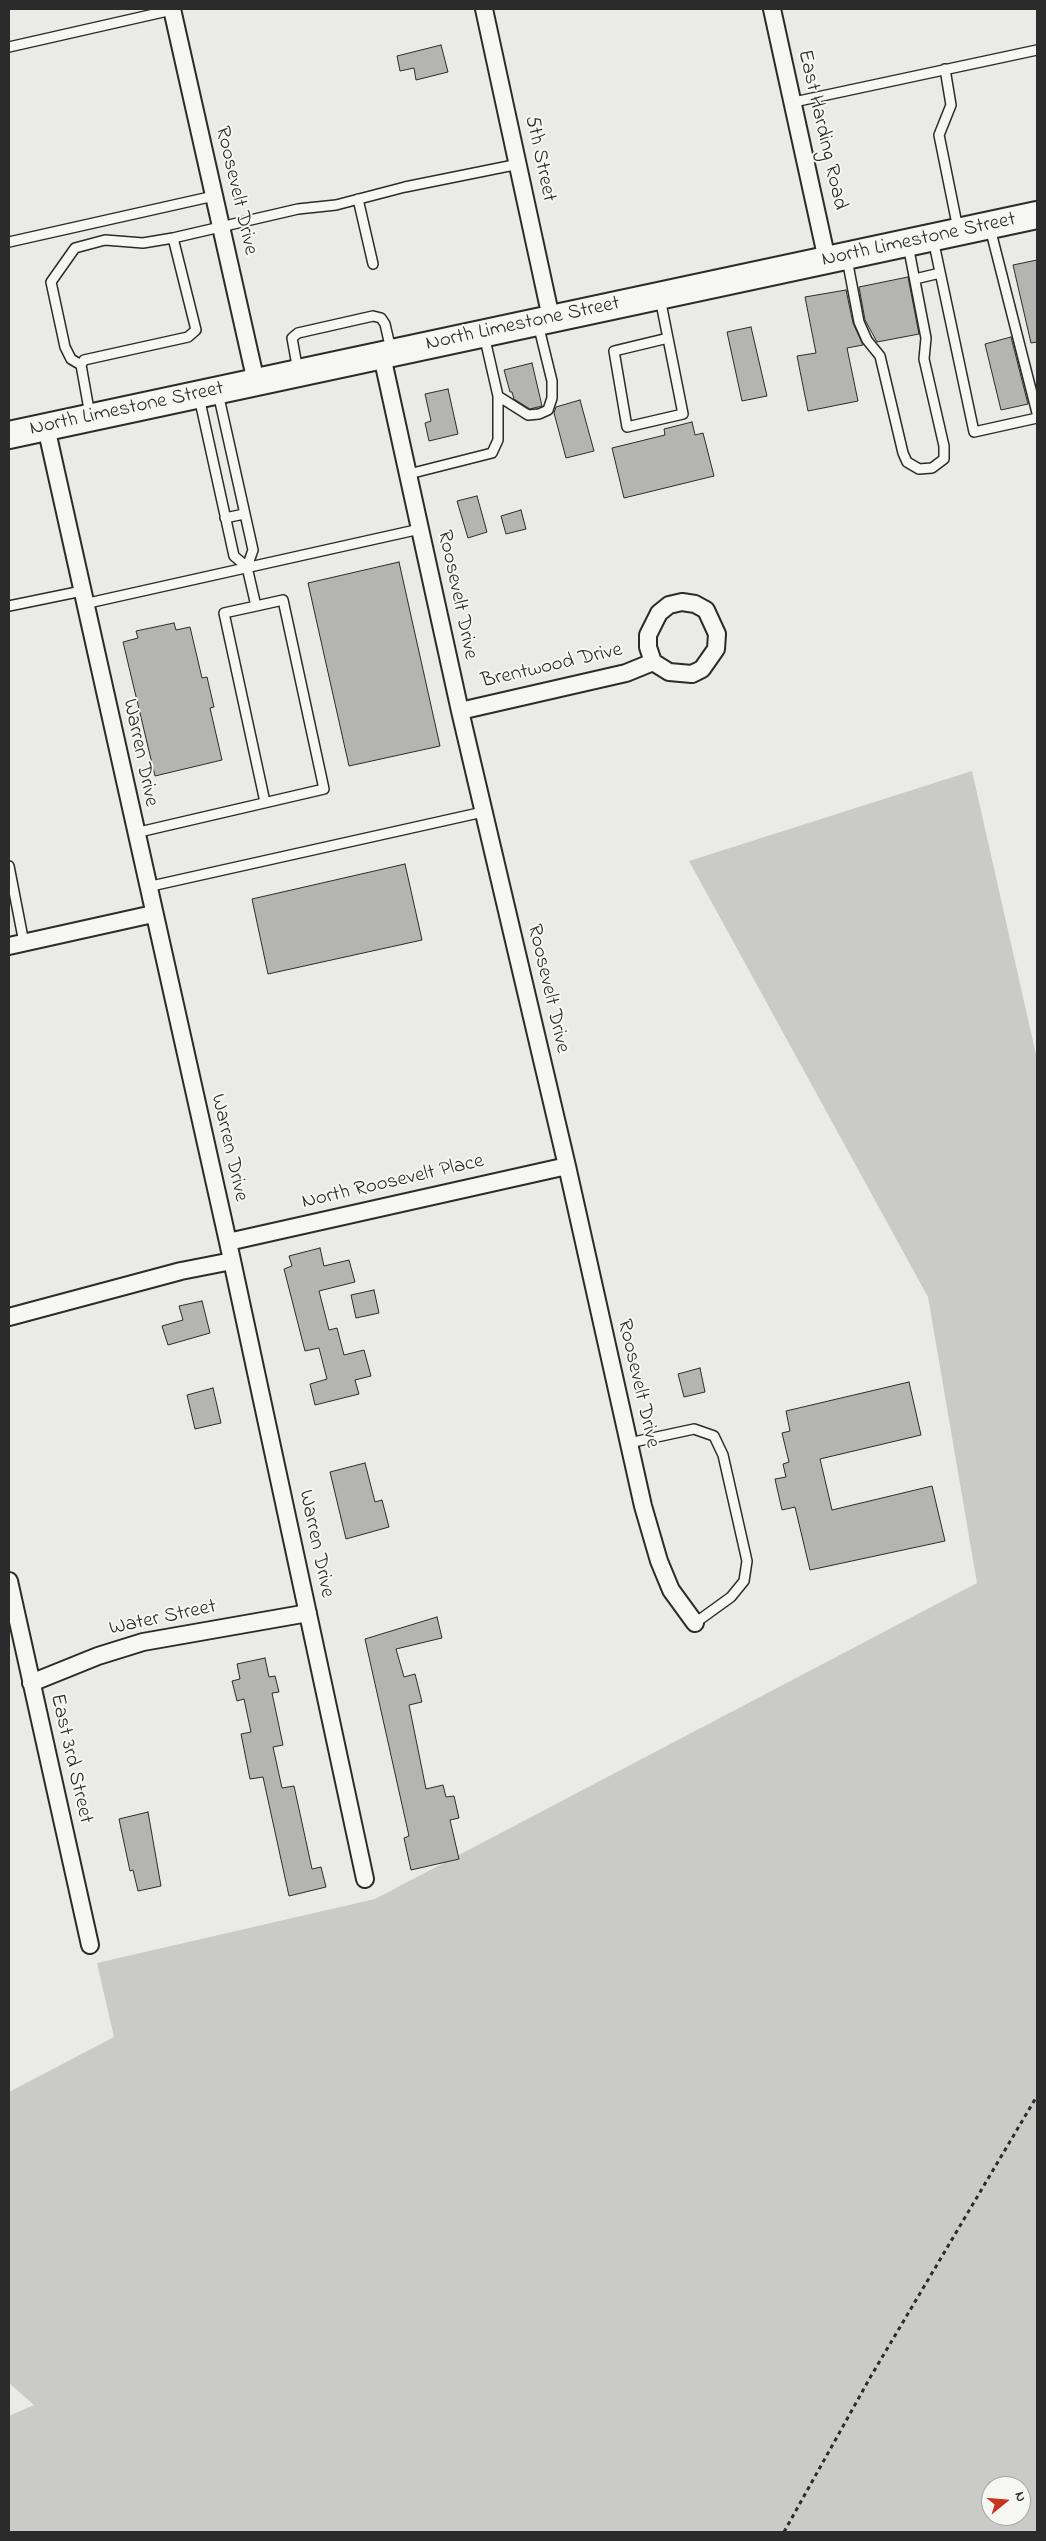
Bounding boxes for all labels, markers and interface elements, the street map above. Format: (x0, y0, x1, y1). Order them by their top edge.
street label: East Harding Road (790, 48, 852, 212)
street label: 5th Street (518, 114, 560, 204)
street label: Roosevelt Drive (208, 124, 262, 258)
street label: North Limestone Street (820, 208, 1018, 274)
street label: North Limestone Street (424, 292, 622, 358)
street label: North Limestone Street (28, 377, 226, 443)
street label: Roosevelt Drive (430, 528, 482, 662)
street label: Brentwood Drive (479, 639, 625, 695)
street label: Warren Drive (115, 697, 163, 809)
street label: Roosevelt Drive (520, 922, 574, 1056)
street label: Warren Drive (203, 1092, 253, 1204)
street label: North Roosevelt Place (300, 1150, 486, 1216)
street label: Roosevelt Drive (610, 1317, 664, 1451)
street label: Warren Drive (291, 1488, 339, 1600)
street label: Water Street (107, 1595, 219, 1643)
street label: East 3rd Street (43, 1692, 97, 1826)
north arrow (981, 2476, 1031, 2526)
text: N (1008, 2489, 1031, 2504)

